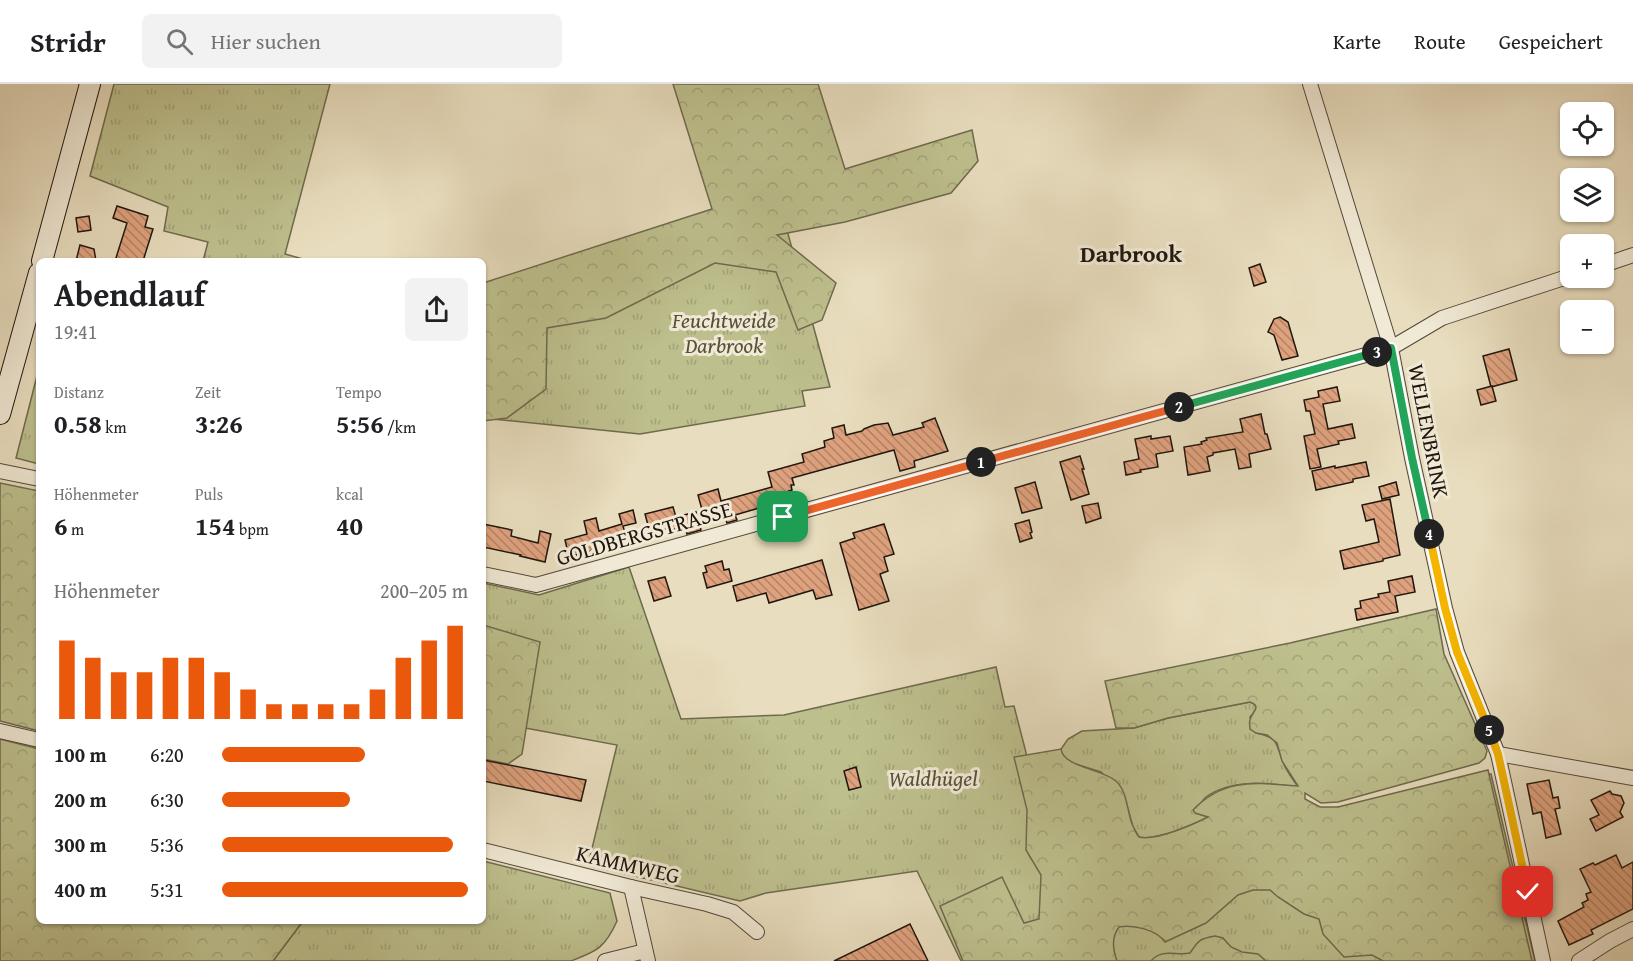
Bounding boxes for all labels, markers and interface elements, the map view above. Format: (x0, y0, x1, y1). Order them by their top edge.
search box (142, 14, 562, 68)
text: Stridr (30, 21, 106, 62)
icon: search (163, 25, 196, 58)
text: Hier suchen (211, 25, 321, 57)
text: Karte (1333, 26, 1381, 57)
text: Route (1414, 26, 1466, 57)
text: Gespeichert (1499, 26, 1603, 57)
map controls (1560, 102, 1614, 354)
button: locate (1560, 102, 1614, 156)
button: layers (1560, 168, 1614, 222)
button: + (1560, 234, 1614, 288)
district label: Darbrook (1080, 236, 1182, 271)
text: Abendlauf (54, 270, 205, 318)
button: share (405, 278, 468, 341)
button: − (1560, 300, 1614, 354)
park label: Feuchtweide Darbrook (671, 304, 776, 361)
text: 19:41 (54, 317, 97, 346)
pin: 3 (1362, 337, 1392, 367)
text: 3 (1373, 340, 1381, 364)
street label: WELLENBRINK (1400, 361, 1458, 501)
text: Distanz (54, 380, 104, 404)
text: Zeit (195, 380, 221, 404)
text: Tempo (336, 380, 382, 404)
pin: 2 (1164, 392, 1194, 422)
text: 2 (1175, 395, 1183, 419)
text: 0.58 (54, 404, 102, 443)
text: 3:26 (195, 404, 243, 443)
text: 5:56 (336, 404, 384, 443)
text: km (102, 415, 126, 439)
text: /km (384, 415, 416, 439)
pin: 1 (966, 447, 996, 477)
text: 1 (977, 450, 985, 474)
text: Höhenmeter (54, 482, 139, 506)
text: Puls (195, 482, 223, 506)
text: kcal (336, 482, 363, 506)
pin (757, 491, 808, 542)
street label: GOLDBERGSTRASSE (552, 493, 736, 573)
icon: arrive (766, 500, 799, 533)
text: 6 (54, 506, 67, 545)
text: 154 (195, 506, 235, 545)
text: 40 (336, 506, 363, 545)
text: m (67, 517, 84, 541)
text: bpm (235, 517, 269, 541)
pin: 4 (1414, 519, 1444, 549)
text: 4 (1425, 522, 1433, 546)
text: Höhenmeter (54, 576, 160, 605)
text: 200–205 m (380, 576, 468, 605)
pin: 5 (1474, 715, 1504, 745)
text: 5 (1485, 718, 1493, 742)
text: 100 m (54, 740, 107, 769)
text: 6:20 (150, 740, 184, 769)
park label: Waldhügel (888, 762, 978, 794)
text: 200 m (54, 785, 107, 814)
text: 6:30 (150, 785, 184, 814)
text: 300 m (54, 830, 107, 859)
text: 5:36 (150, 830, 184, 859)
street label: KAMMWEG (573, 837, 683, 891)
pin (1502, 866, 1553, 917)
text: 400 m (54, 875, 107, 904)
text: 5:31 (150, 875, 184, 904)
icon: check (1511, 875, 1544, 908)

